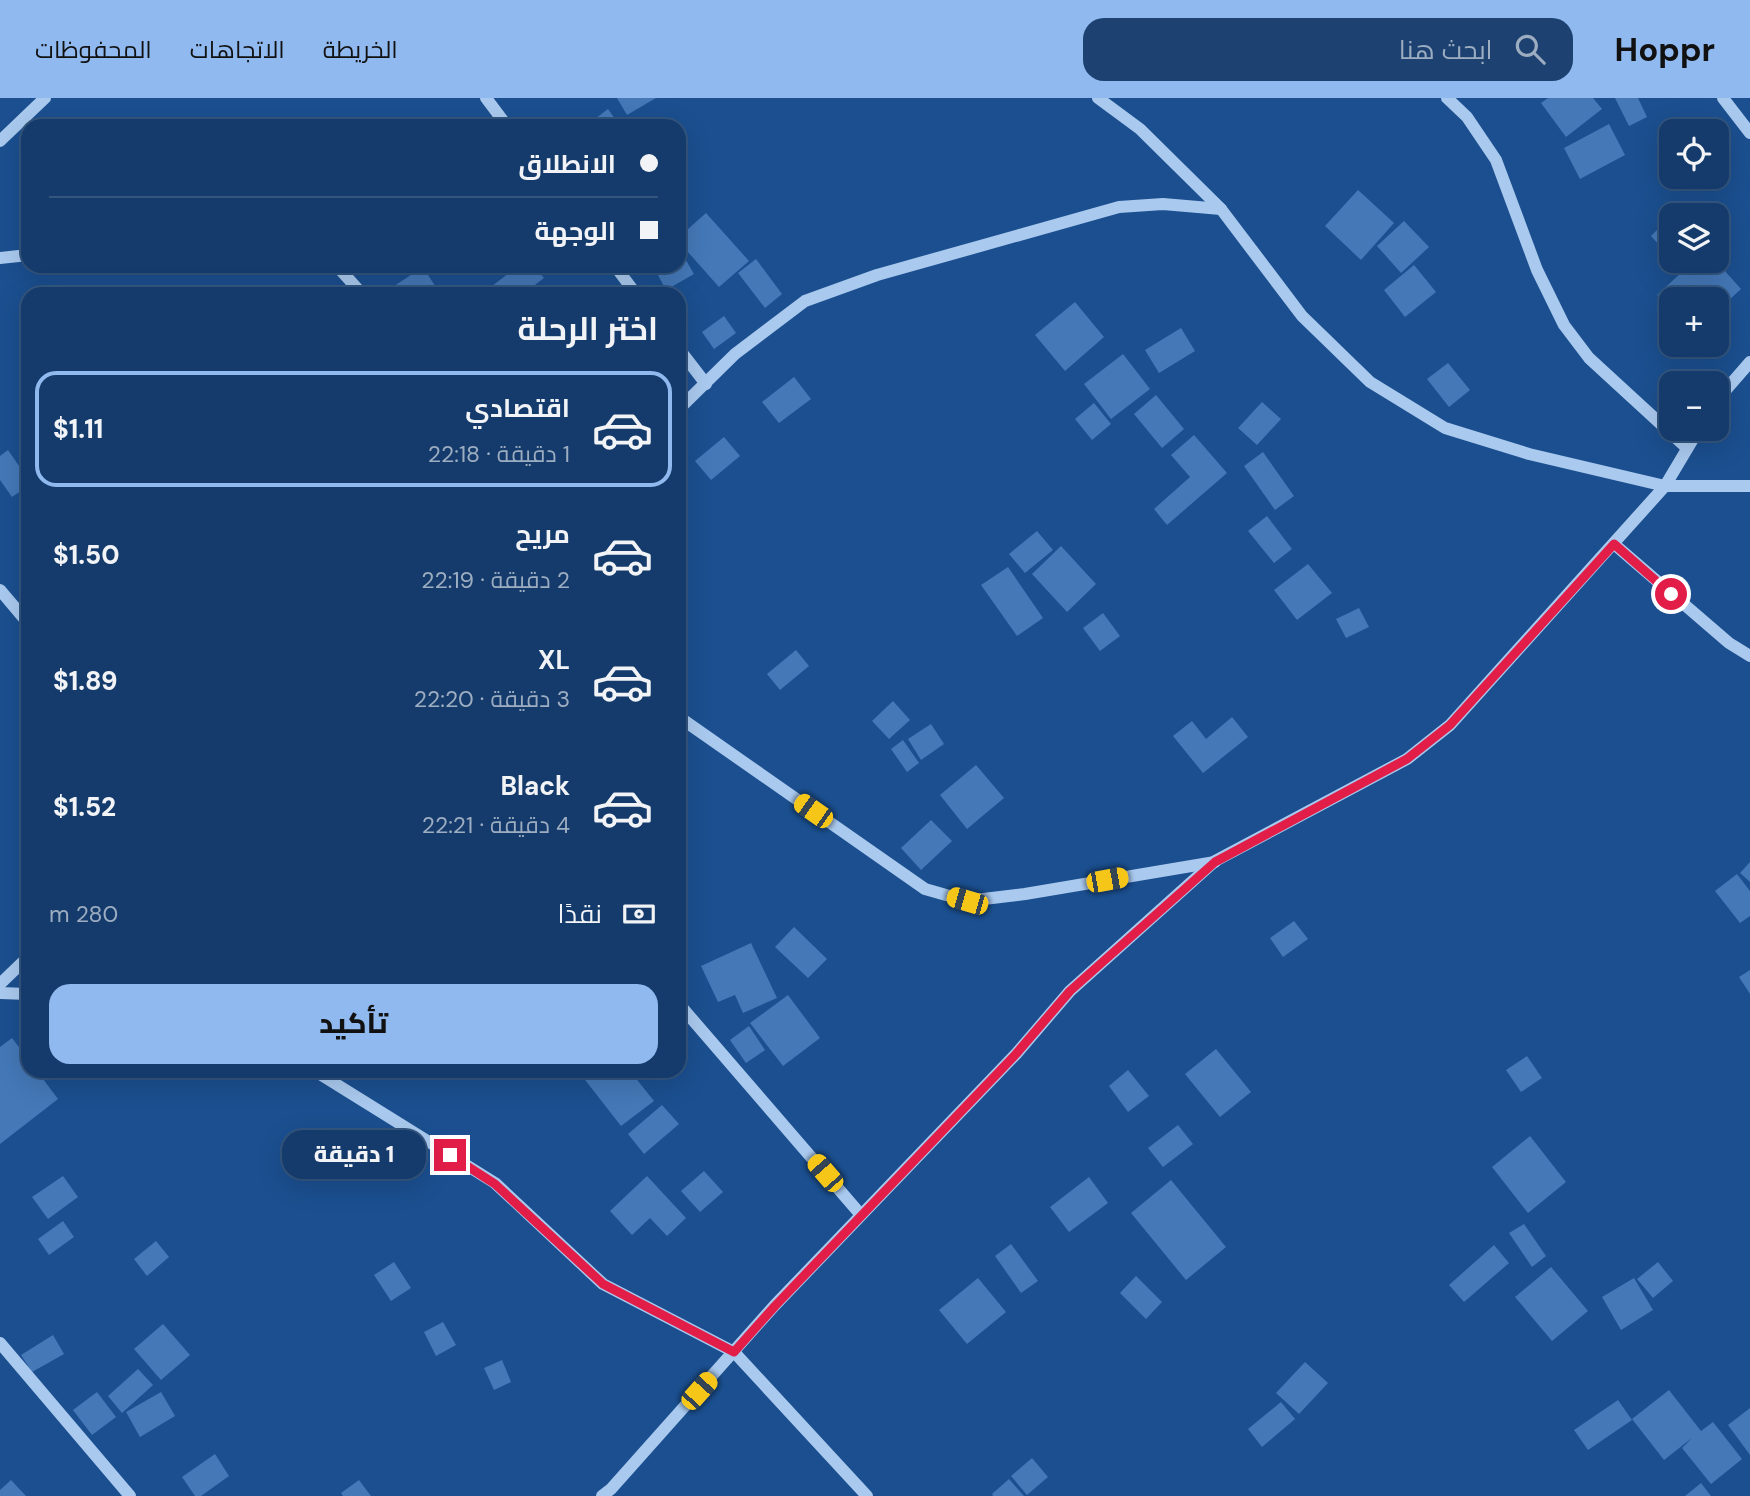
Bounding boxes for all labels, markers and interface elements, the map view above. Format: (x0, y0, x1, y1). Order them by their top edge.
search box (1083, 18, 1573, 81)
text: Hoppr (1615, 28, 1715, 71)
icon: search (1511, 30, 1549, 68)
text: ابحث هنا (1399, 33, 1493, 67)
text: المحفوظات (35, 34, 152, 65)
text: الاتجاهات (190, 34, 285, 65)
text: الخريطة (323, 34, 398, 65)
map controls (1659, 119, 1729, 441)
button: locate (1659, 119, 1729, 189)
text: الانطلاق (518, 147, 616, 181)
button: layers (1659, 203, 1729, 273)
text: الوجهة (535, 214, 616, 248)
button: + (1659, 287, 1729, 357)
text: اختر الرحلة (517, 308, 658, 350)
button: − (1659, 371, 1729, 441)
text: اقتصادي (465, 391, 570, 425)
icon: car (591, 398, 654, 461)
text: $1.11 (53, 412, 103, 446)
text: 1 دقيقة · 22:18 (428, 439, 570, 469)
text: مريح (515, 517, 570, 551)
icon: car (591, 524, 654, 587)
text: $1.50 (53, 538, 120, 572)
text: 2 دقيقة · 22:19 (421, 565, 570, 595)
route start (1655, 578, 1687, 610)
text: XL (538, 643, 570, 677)
icon: car (591, 650, 654, 713)
text: $1.89 (53, 664, 117, 698)
text: 3 دقيقة · 22:20 (414, 684, 570, 714)
text: Black (500, 769, 570, 803)
icon: car (591, 776, 654, 839)
text: $1.52 (53, 790, 116, 824)
car (790, 790, 837, 832)
text: 4 دقيقة · 22:21 (422, 810, 570, 840)
car (1085, 866, 1130, 894)
car (944, 885, 991, 917)
icon: cash (620, 895, 658, 933)
text: نقدًا (558, 897, 602, 931)
text: 280 m (49, 899, 118, 929)
button: تأكيد (49, 984, 658, 1064)
callout: 1 دقيقة (282, 1130, 426, 1180)
text: 1 دقيقة (314, 1139, 394, 1169)
route end (434, 1139, 466, 1171)
car (804, 1150, 847, 1196)
car (678, 1368, 721, 1414)

